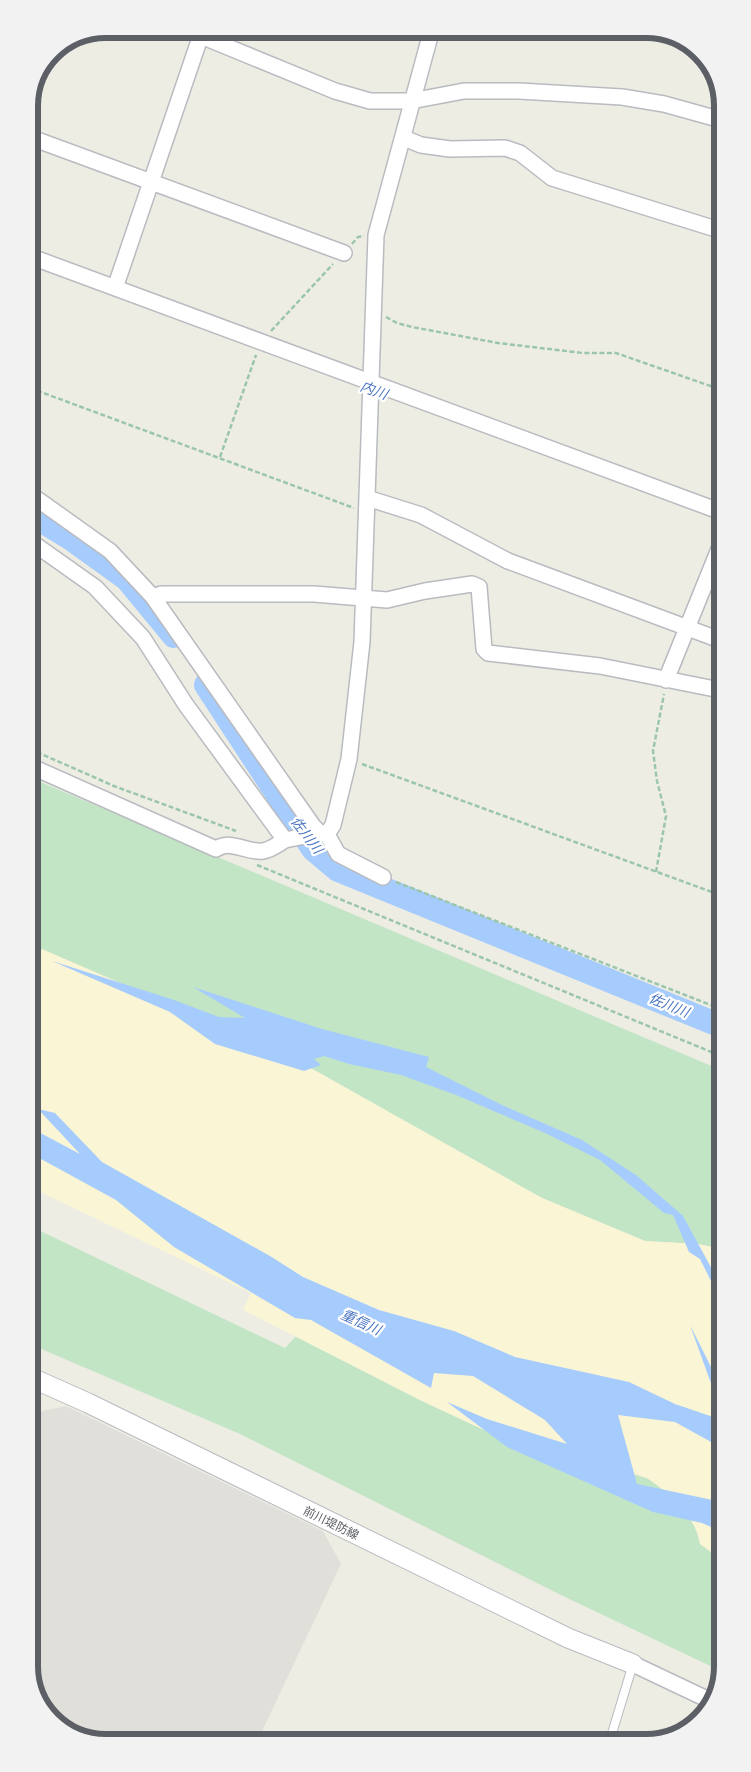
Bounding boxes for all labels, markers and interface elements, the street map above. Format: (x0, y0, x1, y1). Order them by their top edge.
water label: 内川 (358, 376, 392, 404)
water label: 佐川川 (287, 812, 329, 859)
water label: 佐川川 (646, 988, 694, 1022)
water label: 重信川 (338, 1304, 386, 1340)
street label: 前川堤防線 (301, 1502, 362, 1543)

